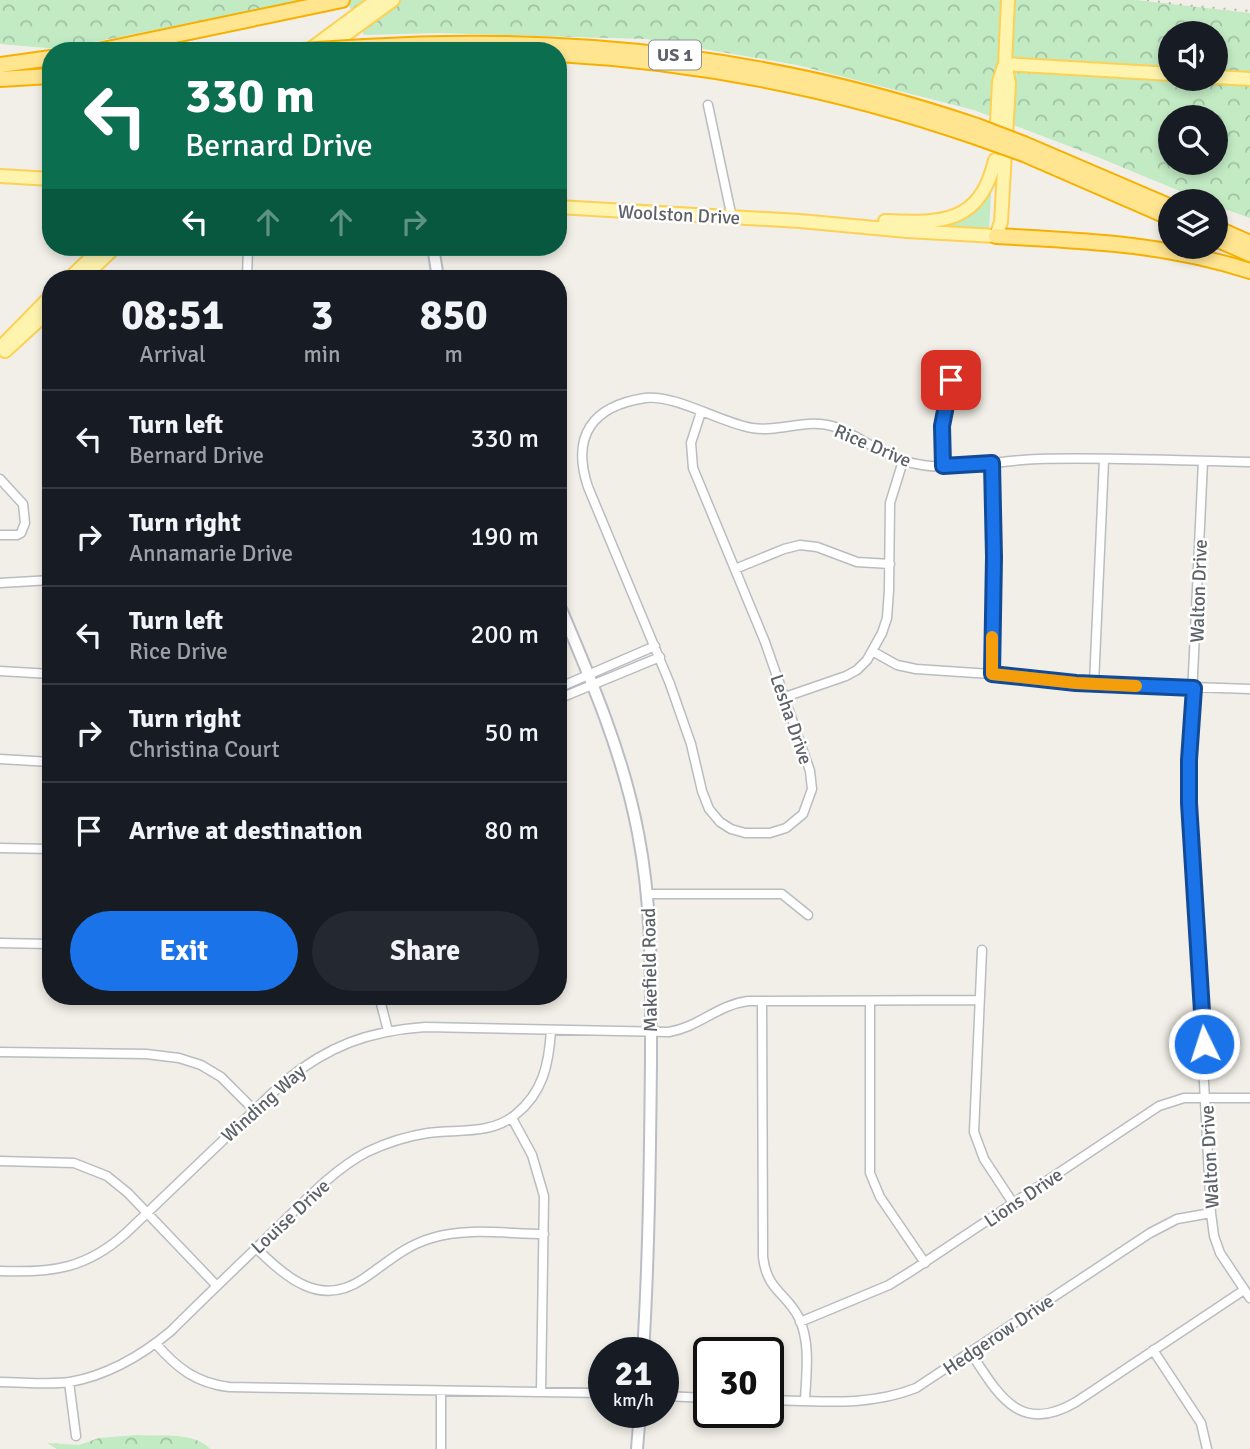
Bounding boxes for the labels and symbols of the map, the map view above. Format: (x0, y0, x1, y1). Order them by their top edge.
road number: US 1 (649, 40, 701, 70)
street label: Woolston Drive (617, 200, 741, 230)
pin (921, 350, 981, 410)
street label: Rice Drive (830, 419, 915, 473)
street label: Walton Drive (1185, 539, 1213, 643)
street label: Lesha Drive (764, 671, 818, 768)
street label: Makefield Road (637, 907, 663, 1032)
position arrow (1167, 1007, 1241, 1081)
street label: Winding Way (217, 1060, 311, 1148)
street label: Walton Drive (1195, 1105, 1225, 1209)
street label: Lions Drive (980, 1163, 1068, 1233)
street label: Louise Drive (246, 1174, 335, 1259)
street label: Hedgerow Drive (939, 1289, 1059, 1381)
speed limit sign: 30 (693, 1337, 784, 1428)

